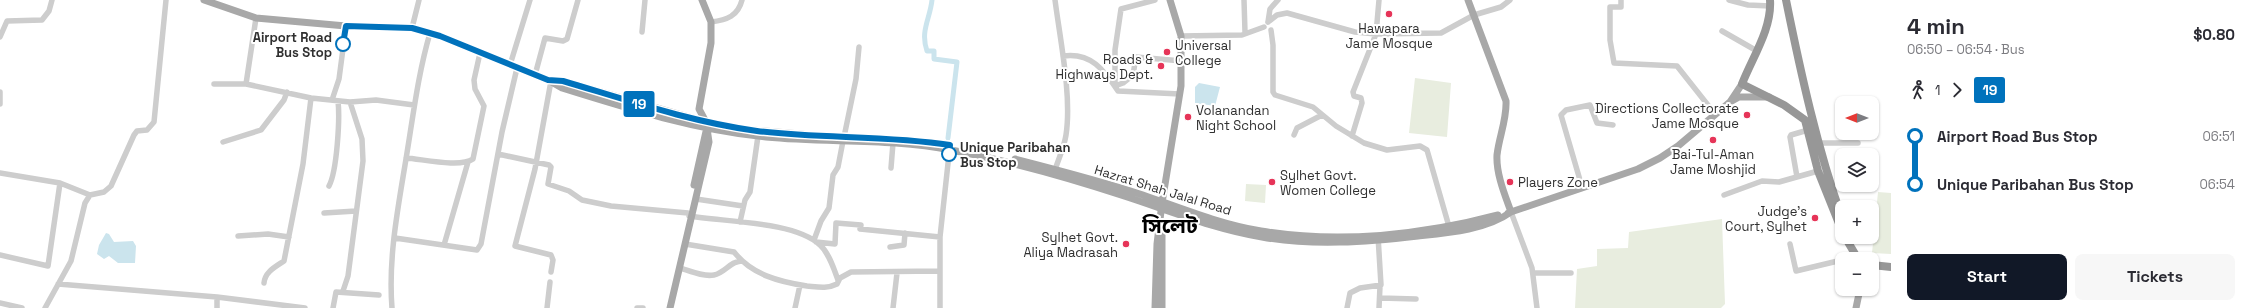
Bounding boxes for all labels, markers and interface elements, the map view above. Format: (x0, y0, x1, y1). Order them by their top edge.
marker: Hawapara Jame Mosque (1384, 9, 1394, 19)
text: 4 min (1907, 12, 1965, 40)
place label: Hawapara Jame Mosque (1345, 20, 1433, 52)
text: $0.80 (2193, 25, 2235, 44)
place label: Airport Road Bus Stop (253, 29, 332, 61)
marker: Airport Road Bus Stop (335, 36, 351, 52)
place label: Universal College (1175, 37, 1231, 69)
text: 06:50 – 06:54 · Bus (1907, 41, 2025, 58)
marker: Universal College (1162, 47, 1172, 57)
place label: Roads & Highways Dept. (1056, 51, 1153, 83)
marker: Roads & Highways Dept. (1156, 61, 1166, 71)
icon: walk (1907, 79, 1929, 101)
icon: forward (1946, 79, 1968, 101)
text: 19 (1982, 81, 1997, 99)
text: 1 (1935, 82, 1940, 99)
line badge: 19 (621, 91, 657, 117)
text: 19 (632, 95, 646, 113)
north arrow (1835, 96, 1879, 140)
map controls (1835, 96, 1879, 296)
place label: Directions Collectorate Jame Mosque (1595, 100, 1739, 132)
place label: Volanandan Night School (1196, 102, 1276, 134)
marker: Directions Collectorate Jame Mosque (1742, 110, 1752, 120)
marker: Volanandan Night School (1183, 112, 1193, 122)
text: Airport Road Bus Stop (1937, 127, 2098, 146)
text: 06:51 (2202, 128, 2235, 145)
marker: Bai-Tul-Aman Jame Moshjid (1708, 135, 1718, 145)
place label: Unique Paribahan Bus Stop (960, 139, 1071, 171)
marker: Unique Paribahan Bus Stop (941, 146, 957, 162)
place label: Bai-Tul-Aman Jame Moshjid (1670, 146, 1756, 178)
button: layers (1835, 148, 1879, 192)
street label: Hazrat Shah Jalal Road (1092, 161, 1234, 219)
place label: Sylhet Govt. Women College (1280, 167, 1376, 199)
place label: Players Zone (1518, 174, 1598, 191)
text: Unique Paribahan Bus Stop (1937, 175, 2134, 194)
text: 06:54 (2200, 176, 2235, 193)
marker: Sylhet Govt. Women College (1267, 177, 1277, 187)
marker: Players Zone (1505, 177, 1515, 187)
button: + (1835, 200, 1879, 244)
place label: Judge's Court, Sylhet (1725, 203, 1807, 235)
district label: সিলেট (1141, 212, 1198, 239)
marker: Judge's Court, Sylhet (1810, 213, 1820, 223)
place label: Sylhet Govt. Aliya Madrasah (1023, 229, 1118, 261)
marker: Sylhet Govt. Aliya Madrasah (1121, 239, 1131, 249)
button: − (1835, 252, 1879, 296)
button: Start (1907, 254, 2067, 300)
button: Tickets (2075, 254, 2235, 300)

